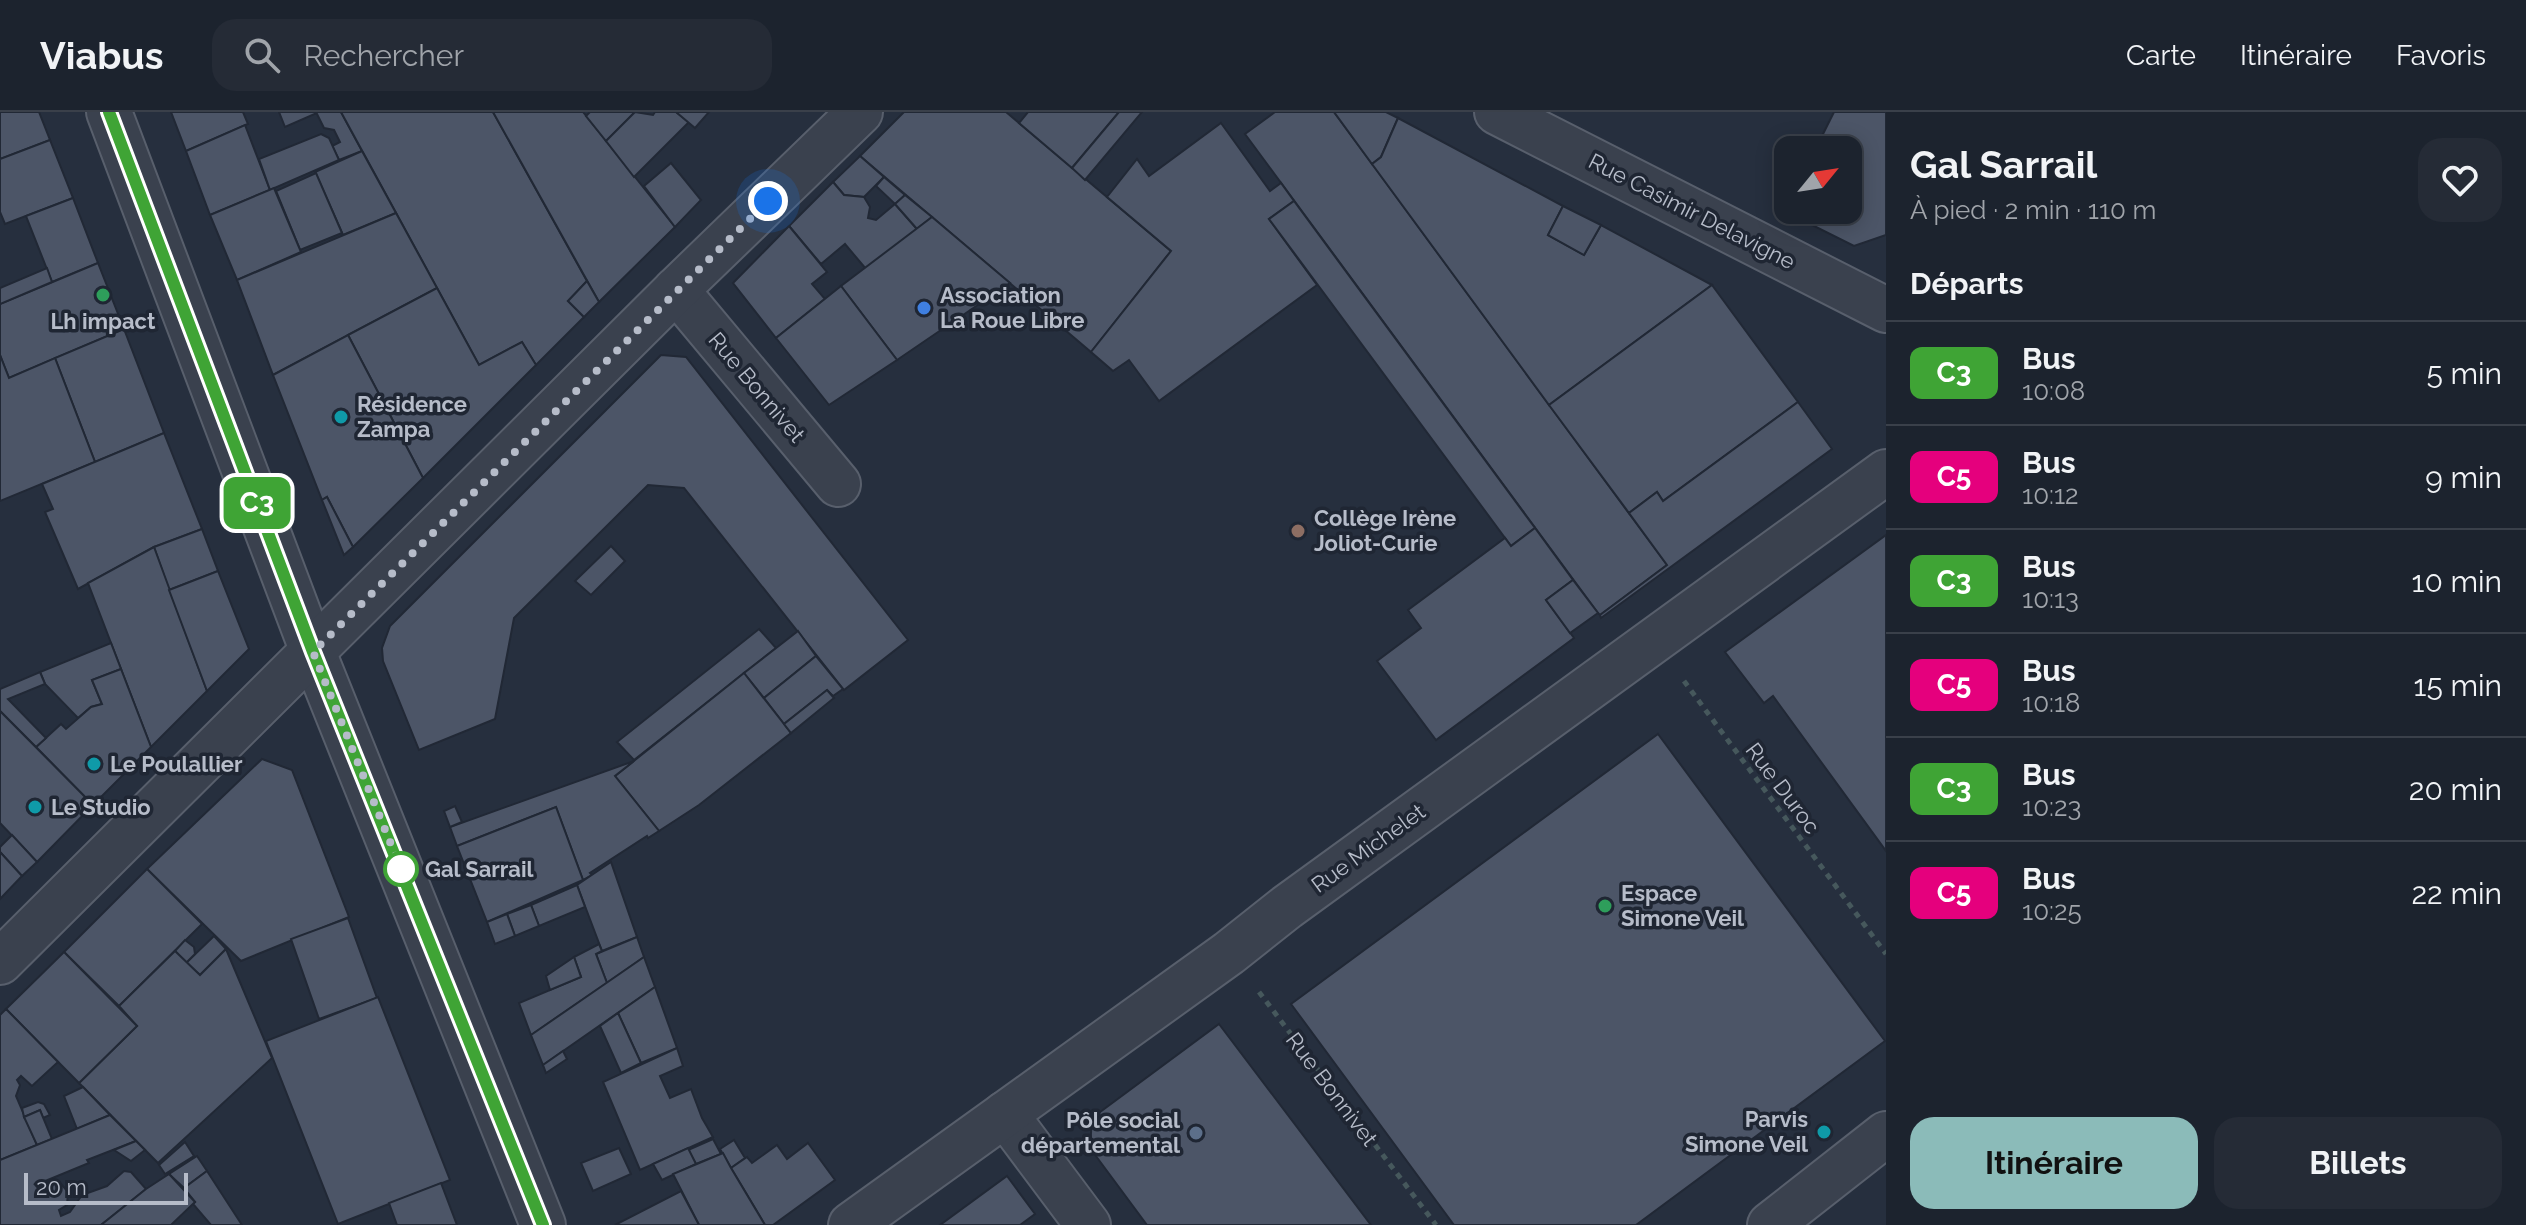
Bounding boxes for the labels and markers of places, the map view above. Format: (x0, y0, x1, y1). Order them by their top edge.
place label: Association La Roue Libre (940, 282, 1084, 333)
marker: Lh impact (94, 286, 112, 304)
marker: Association La Roue Libre (915, 299, 933, 317)
place label: Lh impact (51, 308, 156, 334)
place label: Résidence Zampa (357, 391, 467, 442)
marker: Résidence Zampa (332, 408, 350, 426)
place label: Collège Irène Joliot-Curie (1314, 505, 1456, 556)
marker: Collège Irène Joliot-Curie (1289, 522, 1307, 540)
place label: Le Poulallier (110, 751, 243, 777)
marker: Le Poulallier (85, 755, 103, 773)
place label: Le Studio (51, 794, 151, 820)
marker: Le Studio (26, 798, 44, 816)
marker: Gal Sarrail (384, 852, 418, 886)
place label: Gal Sarrail (425, 856, 535, 882)
place label: Espace Simone Veil (1621, 880, 1745, 931)
marker: Espace Simone Veil (1596, 897, 1614, 915)
place label: Parvis Simone Veil (1685, 1106, 1809, 1157)
place label: Pôle social départemental (1021, 1107, 1181, 1158)
marker: Parvis Simone Veil (1815, 1123, 1833, 1141)
marker: Pôle social départemental (1187, 1124, 1205, 1142)

